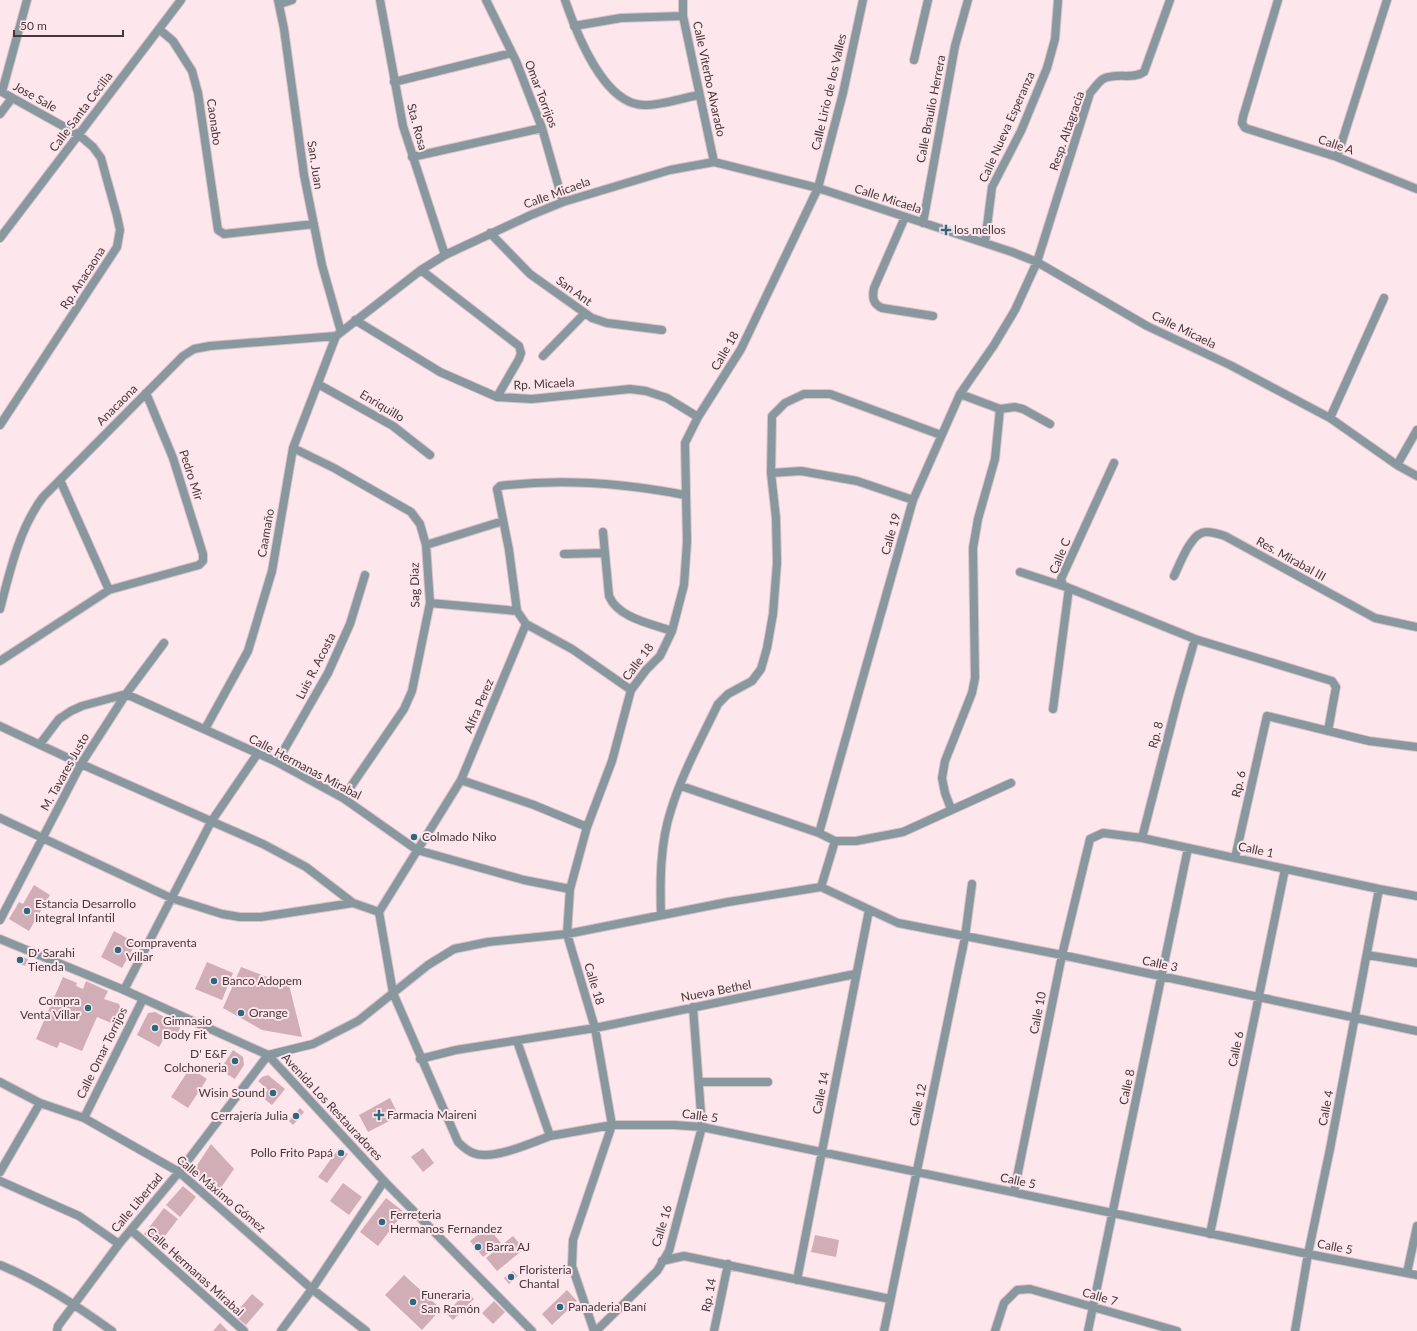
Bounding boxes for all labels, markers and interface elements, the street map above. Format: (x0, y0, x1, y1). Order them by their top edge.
scale bar (14, 12, 123, 38)
text: 50 m (20, 18, 47, 33)
street label: Calle Viterbo Alvarado (690, 20, 729, 138)
street label: Calle Lirio de los Valles (808, 32, 849, 152)
street label: Calle Braulio Herrera (913, 54, 948, 164)
street label: Omar Torrijos (522, 58, 561, 130)
street label: Calle Santa Cecilia (46, 69, 115, 155)
street label: Calle Nueva Esperanza (975, 69, 1038, 184)
street label: Jose Sale (11, 78, 60, 115)
street label: Resp. Altagracia (1046, 89, 1087, 173)
street label: Caonabo (204, 98, 225, 146)
street label: Sta. Rosa (404, 102, 431, 152)
street label: Calle A (1316, 131, 1357, 158)
street label: San. Juan (304, 140, 327, 190)
street label: Calle Micaela (521, 174, 592, 212)
street label: Calle Micaela (853, 181, 924, 216)
place label: los mellos (954, 222, 1006, 237)
marker: los mellos (941, 225, 951, 235)
street label: Rp. Anacaona (57, 244, 108, 312)
street label: San Ant (553, 273, 596, 309)
street label: Calle Micaela (1150, 308, 1219, 352)
street label: Calle 18 (707, 328, 742, 373)
street label: Rp. Micaela (513, 374, 575, 393)
street label: Anacaona (93, 381, 140, 428)
street label: Enriquillo (357, 386, 407, 425)
street label: Pedro Mir (176, 448, 207, 503)
street label: Caamaño (254, 507, 277, 558)
street label: Calle 19 (877, 511, 904, 557)
street label: Res. Mirabal III (1254, 533, 1329, 584)
street label: Calle C (1046, 536, 1073, 576)
street label: Sag Diaz (407, 562, 422, 608)
street label: Luis R. Acosta (292, 630, 339, 701)
street label: Calle 18 (619, 640, 657, 683)
street label: Alfra Perez (460, 676, 497, 735)
street label: Rp. 8 (1145, 720, 1166, 750)
street label: M. Tavares Justo (37, 730, 92, 813)
street label: Calle Hermanas Mirabal (246, 731, 364, 803)
street label: Rp. 6 (1228, 769, 1249, 799)
place label: Colmado Niko (422, 829, 497, 844)
marker: Colmado Niko (409, 832, 419, 842)
street label: Calle 1 (1237, 838, 1275, 861)
place label: Estancia Desarrollo Integral Infantil (35, 896, 136, 925)
marker: Estancia Desarrollo Integral Infantil (22, 906, 32, 916)
place label: Compraventa Villar (126, 935, 197, 964)
place label: D' Sarahi Tienda (28, 945, 75, 974)
marker: Compraventa Villar (113, 945, 123, 955)
street label: Calle 3 (1141, 952, 1179, 975)
marker: D' Sarahi Tienda (15, 955, 25, 965)
street label: Calle 18 (581, 961, 608, 1007)
place label: Banco Adopem (222, 973, 302, 988)
marker: Banco Adopem (209, 976, 219, 986)
street label: Nueva Bethel (680, 976, 752, 1005)
street label: Calle 10 (1026, 990, 1049, 1035)
place label: Compra Venta Villar (20, 993, 81, 1022)
marker: Compra Venta Villar (83, 1003, 93, 1013)
street label: Calle Omar Torrijos (73, 1004, 130, 1101)
place label: Orange (249, 1005, 288, 1020)
marker: Orange (236, 1008, 246, 1018)
place label: Gimnasio Body Fit (163, 1013, 212, 1042)
marker: Gimnasio Body Fit (150, 1023, 160, 1033)
street label: Calle 6 (1224, 1030, 1247, 1068)
place label: D' E&F Colchoneria (164, 1046, 227, 1075)
street label: Avenida Los Restauradores (279, 1050, 386, 1163)
marker: D' E&F Colchoneria (230, 1056, 240, 1066)
street label: Calle 8 (1115, 1068, 1138, 1106)
street label: Calle 14 (809, 1070, 832, 1115)
street label: Calle 12 (906, 1082, 929, 1127)
place label: Wisin Sound (199, 1085, 265, 1100)
marker: Wisin Sound (268, 1088, 278, 1098)
street label: Calle 4 (1315, 1089, 1336, 1127)
street label: Calle 5 (681, 1106, 719, 1125)
place label: Farmacia Maireni (387, 1107, 477, 1122)
place label: Cerrajería Julia (211, 1108, 288, 1123)
marker: Farmacia Maireni (374, 1110, 384, 1120)
marker: Cerrajería Julia (291, 1111, 301, 1121)
place label: Pollo Frito Papá (250, 1145, 333, 1160)
marker: Pollo Frito Papá (336, 1148, 346, 1158)
street label: Calle Máximo Gómez (174, 1152, 269, 1236)
street label: Calle 5 (999, 1169, 1037, 1192)
street label: Calle Libertad (108, 1170, 166, 1235)
street label: Calle 16 (648, 1203, 675, 1249)
place label: Ferreteria Hermanos Fernandez (390, 1207, 503, 1236)
marker: Ferreteria Hermanos Fernandez (377, 1217, 387, 1227)
street label: Calle Hermanas Mirabal (144, 1224, 247, 1319)
street label: Calle 5 (1316, 1236, 1354, 1257)
place label: Barra AJ (486, 1239, 530, 1254)
marker: Barra AJ (473, 1242, 483, 1252)
place label: Floristeria Chantal (519, 1262, 572, 1291)
marker: Floristeria Chantal (506, 1272, 516, 1282)
street label: Rp. 14 (698, 1277, 719, 1313)
street label: Calle 7 (1081, 1284, 1120, 1309)
place label: Funeraria San Ramón (421, 1287, 480, 1316)
marker: Funeraria San Ramón (408, 1297, 418, 1307)
place label: Panaderia Baní (568, 1299, 647, 1314)
marker: Panaderia Baní (555, 1302, 565, 1312)

